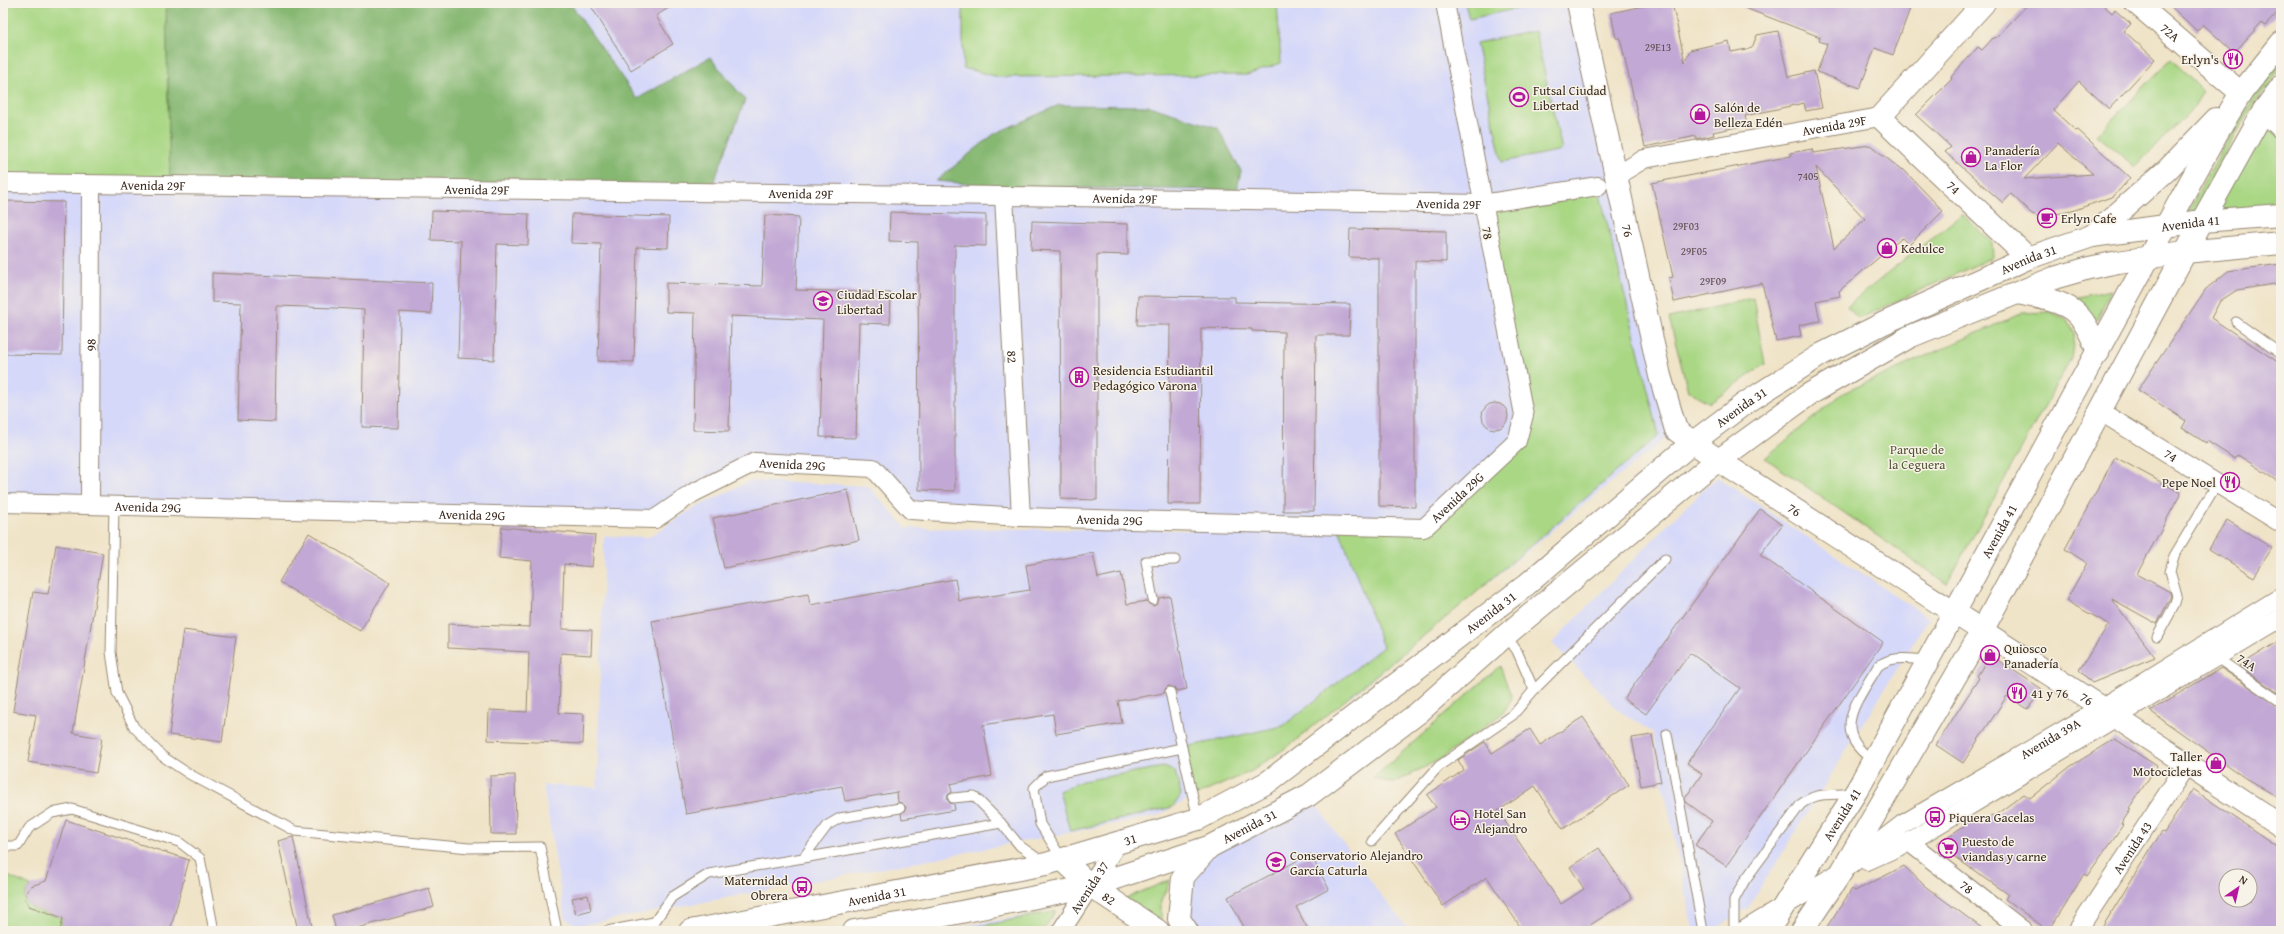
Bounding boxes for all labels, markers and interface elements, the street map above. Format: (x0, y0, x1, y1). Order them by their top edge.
street label: 72A (2156, 19, 2184, 47)
house number: 29E13 (1645, 39, 1671, 55)
restaurant icon: Erlyn's (2222, 48, 2244, 70)
place label: Erlyn's (2181, 50, 2219, 69)
place label: Futsal Ciudad Libertad (1533, 81, 1607, 115)
sports icon: Futsal Ciudad Libertad (1508, 86, 1530, 108)
place label: Salón de Belleza Edén (1714, 98, 1783, 132)
shop icon: Salón de Belleza Edén (1689, 103, 1711, 125)
street label: Avenida 29F (1801, 111, 1868, 141)
place label: Panadería La Flor (1985, 141, 2041, 175)
shop icon: Panadería La Flor (1960, 146, 1982, 168)
house number: 7405 (1797, 168, 1819, 184)
street label: Avenida 29F (120, 176, 186, 195)
street label: 74 (1942, 176, 1964, 199)
street label: Avenida 29F (444, 180, 510, 200)
street label: Avenida 29F (768, 184, 834, 204)
street label: Avenida 29F (1092, 188, 1158, 209)
street label: Avenida 29F (1416, 194, 1482, 214)
cafe icon: Erlyn Cafe (2036, 207, 2058, 229)
place label: Erlyn Cafe (2061, 209, 2117, 228)
street label: Avenida 41 (2160, 211, 2221, 236)
house number: 29F03 (1673, 218, 1699, 234)
street label: 76 (1617, 223, 1638, 239)
street label: 78 (1477, 225, 1498, 241)
shop icon: Kedulce (1876, 237, 1898, 259)
place label: Kedulce (1901, 239, 1944, 258)
street label: Avenida 31 (1997, 240, 2059, 279)
house number: 29F05 (1681, 243, 1707, 259)
house number: 29F09 (1700, 273, 1726, 289)
place label: Ciudad Escolar Libertad (837, 285, 918, 319)
school or university icon: Ciudad Escolar Libertad (812, 290, 834, 312)
street label: 98 (81, 339, 101, 351)
street label: 82 (1002, 350, 1022, 364)
place label: Residencia Estudiantil Pedagógico Varona (1093, 361, 1214, 395)
building icon: Residencia Estudiantil Pedagógico Varona (1068, 366, 1090, 388)
street label: Avenida 31 (1712, 383, 1771, 432)
park label: Parque de la Ceguera (1889, 440, 1946, 474)
street label: 74 (2160, 444, 2181, 467)
street label: Avenida 29G (759, 453, 826, 476)
street label: Avenida 29G (1427, 467, 1488, 527)
restaurant icon: Pepe Noel (2219, 471, 2241, 493)
place label: Pepe Noel (2162, 473, 2216, 492)
street label: Avenida 29G (114, 497, 182, 517)
street label: 76 (1784, 499, 1805, 521)
street label: Avenida 41 (1977, 501, 2022, 562)
street label: Avenida 29G (438, 505, 506, 525)
street label: Avenida 29G (1076, 510, 1143, 530)
street label: Avenida 31 (1462, 587, 1520, 638)
place label: Quiosco Panadería (2004, 639, 2060, 673)
shop icon: Quiosco Panadería (1979, 644, 2001, 666)
street label: 74A (2233, 649, 2261, 676)
restaurant icon: 41 y 76 (2006, 682, 2028, 704)
place label: 41 y 76 (2031, 684, 2068, 703)
street label: 76 (2076, 687, 2097, 710)
street label: Avenida 39A (2017, 714, 2084, 764)
place label: Taller Motocicletas (2133, 747, 2203, 781)
shop icon: Taller Motocicletas (2205, 752, 2227, 774)
street label: Avenida 41 (1818, 785, 1866, 845)
street label: Avenida 31 (1219, 804, 1280, 849)
place label: Hotel San Alejandro (1474, 804, 1528, 838)
bus stop icon: Piquera Gacelas (1924, 806, 1946, 828)
place label: Piquera Gacelas (1949, 808, 2034, 827)
hotel icon: Hotel San Alejandro (1449, 809, 1471, 831)
street label: Avenida 43 (2108, 818, 2157, 878)
street label: 31 (1122, 829, 1139, 850)
place label: Puesto de viandas y carne (1962, 832, 2047, 866)
supermarket icon: Puesto de viandas y carne (1937, 837, 1959, 859)
place label: Conservatorio Alejandro García Caturla (1290, 846, 1423, 880)
school or university icon: Conservatorio Alejandro García Caturla (1265, 851, 1287, 873)
street label: Avenida 37 (1066, 858, 1114, 917)
north arrow (2218, 868, 2258, 908)
place label: Maternidad Obrera (724, 871, 789, 905)
text: N (2236, 871, 2252, 889)
bus stop icon: Maternidad Obrera (791, 876, 813, 898)
street label: 78 (1956, 876, 1977, 898)
street label: Avenida 31 (846, 882, 908, 911)
street label: 82 (1098, 887, 1119, 910)

